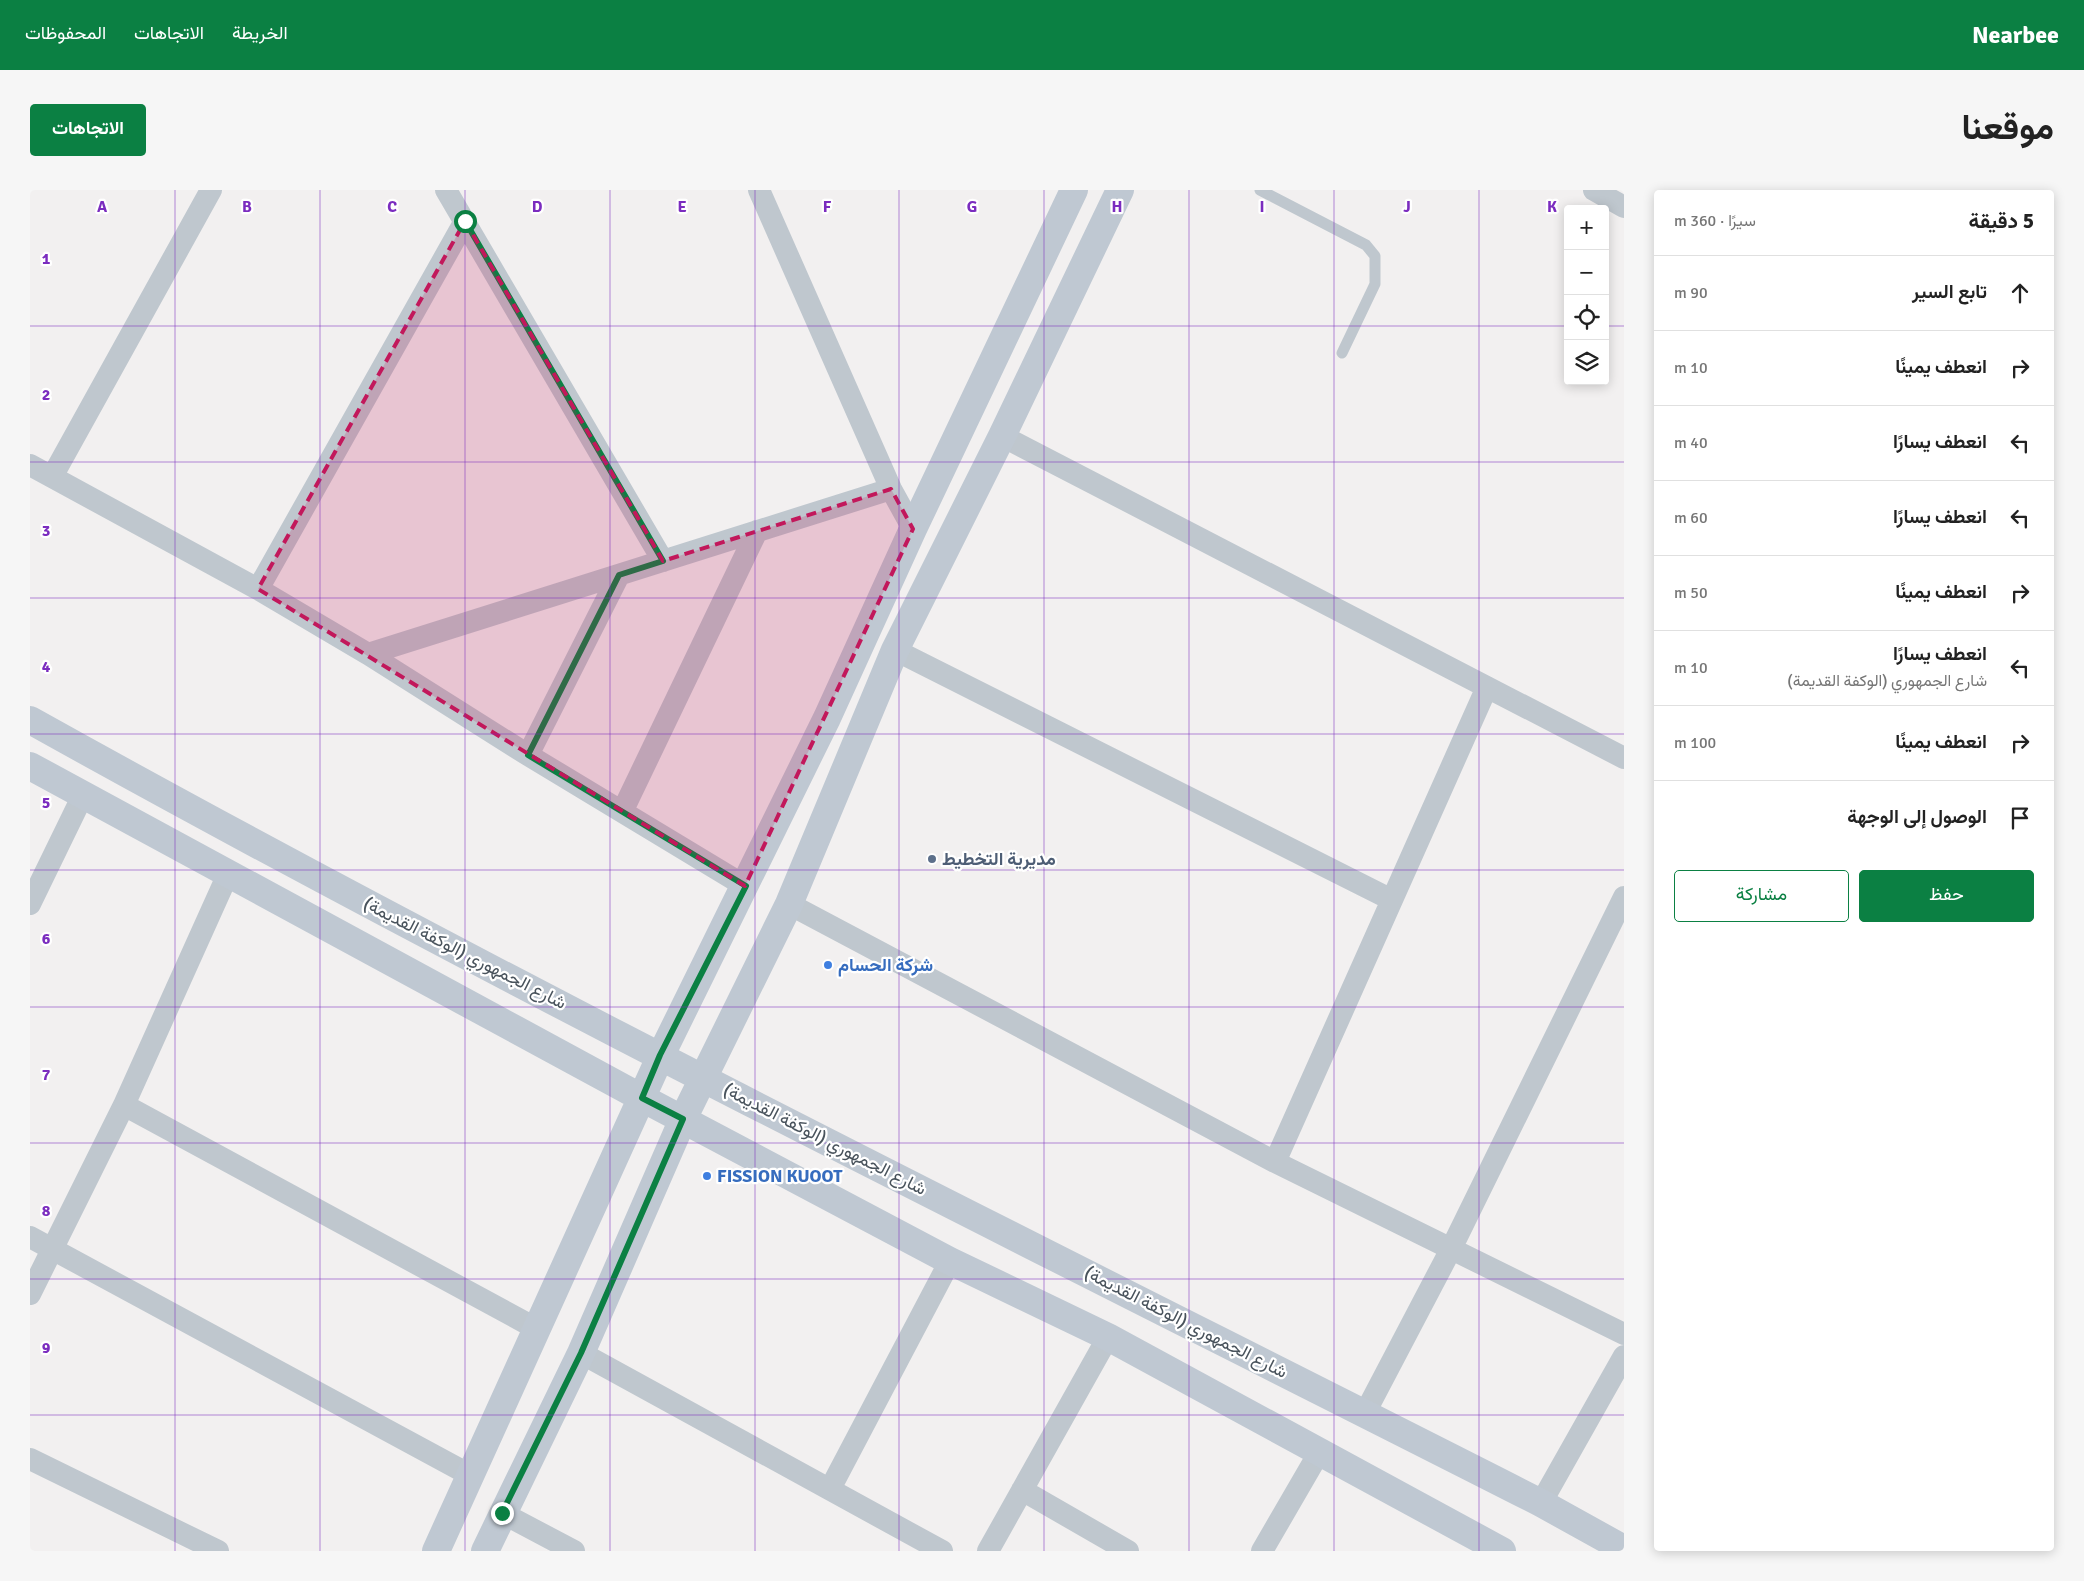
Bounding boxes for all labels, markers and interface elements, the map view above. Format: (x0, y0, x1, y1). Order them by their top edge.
text: Nearbee (1972, 20, 2059, 50)
text: المحفوظات (25, 22, 106, 44)
text: الاتجاهات (134, 22, 204, 44)
text: الخريطة (232, 22, 288, 44)
button: الاتجاهات (30, 104, 146, 156)
text: موقعنا (1961, 106, 2054, 149)
text: A (97, 197, 108, 217)
text: B (242, 197, 252, 217)
text: C (387, 197, 397, 217)
text: D (532, 197, 543, 217)
text: E (677, 197, 687, 217)
text: F (823, 197, 832, 217)
text: G (967, 197, 977, 217)
text: H (1112, 197, 1122, 217)
text: I (1259, 197, 1265, 217)
text: J (1403, 197, 1411, 217)
text: K (1547, 197, 1557, 217)
map controls (1564, 205, 1609, 385)
button: + (1564, 205, 1609, 250)
text: 5 دقيقة (1969, 208, 2034, 234)
route start (454, 210, 477, 233)
text: سيرًا · 360 m (1674, 211, 1756, 231)
text: 1 (42, 249, 51, 269)
button: − (1564, 250, 1609, 295)
icon: ahead (2006, 279, 2034, 307)
text: تابع السير (1912, 280, 1987, 304)
text: 90 m (1674, 283, 1708, 303)
button: locate (1564, 295, 1609, 340)
button: layers (1564, 340, 1609, 385)
icon: right (2006, 354, 2034, 382)
text: انعطف يمينًا (1895, 355, 1987, 379)
text: 10 m (1674, 358, 1708, 378)
text: 2 (42, 385, 50, 405)
icon: left (2006, 429, 2034, 457)
text: انعطف يسارًا (1893, 430, 1987, 454)
text: 40 m (1674, 433, 1708, 453)
icon: left (2006, 504, 2034, 532)
text: انعطف يسارًا (1893, 505, 1987, 529)
text: 60 m (1674, 508, 1708, 528)
text: 3 (42, 521, 50, 541)
icon: right (2006, 579, 2034, 607)
text: انعطف يمينًا (1895, 580, 1987, 604)
text: 50 m (1674, 583, 1708, 603)
text: انعطف يسارًا (1893, 642, 1987, 666)
icon: left (2006, 654, 2034, 682)
text: 4 (42, 657, 51, 677)
text: 10 m (1674, 658, 1708, 678)
text: شارع الجمهوري (الوكفة القديمة) (1787, 671, 1987, 691)
icon: right (2006, 729, 2034, 757)
text: انعطف يمينًا (1895, 730, 1987, 754)
text: 100 m (1674, 733, 1716, 753)
text: 5 (42, 793, 50, 813)
icon: arrive (2006, 804, 2034, 832)
text: الوصول إلى الوجهة (1847, 805, 1987, 829)
place label: مديرية التخطيط (942, 848, 1056, 870)
marker: مديرية التخطيط (926, 853, 938, 865)
button: مشاركة (1674, 870, 1849, 922)
button: حفظ (1859, 870, 2034, 922)
street label: شارع الجمهوري (الوكفة القديمة) (358, 892, 570, 1017)
text: 6 (42, 929, 51, 949)
place label: شركة الحسام (838, 954, 933, 977)
marker: شركة الحسام (822, 959, 834, 971)
text: 7 (42, 1065, 51, 1085)
street label: شارع الجمهوري (الوكفة القديمة) (718, 1078, 930, 1203)
place label: FISSION KUOOT (717, 1165, 843, 1187)
marker: FISSION KUOOT (701, 1170, 713, 1182)
text: 8 (42, 1201, 51, 1221)
street label: شارع الجمهوري (الوكفة القديمة) (1079, 1261, 1291, 1386)
text: 9 (42, 1338, 51, 1358)
route end (491, 1502, 514, 1525)

